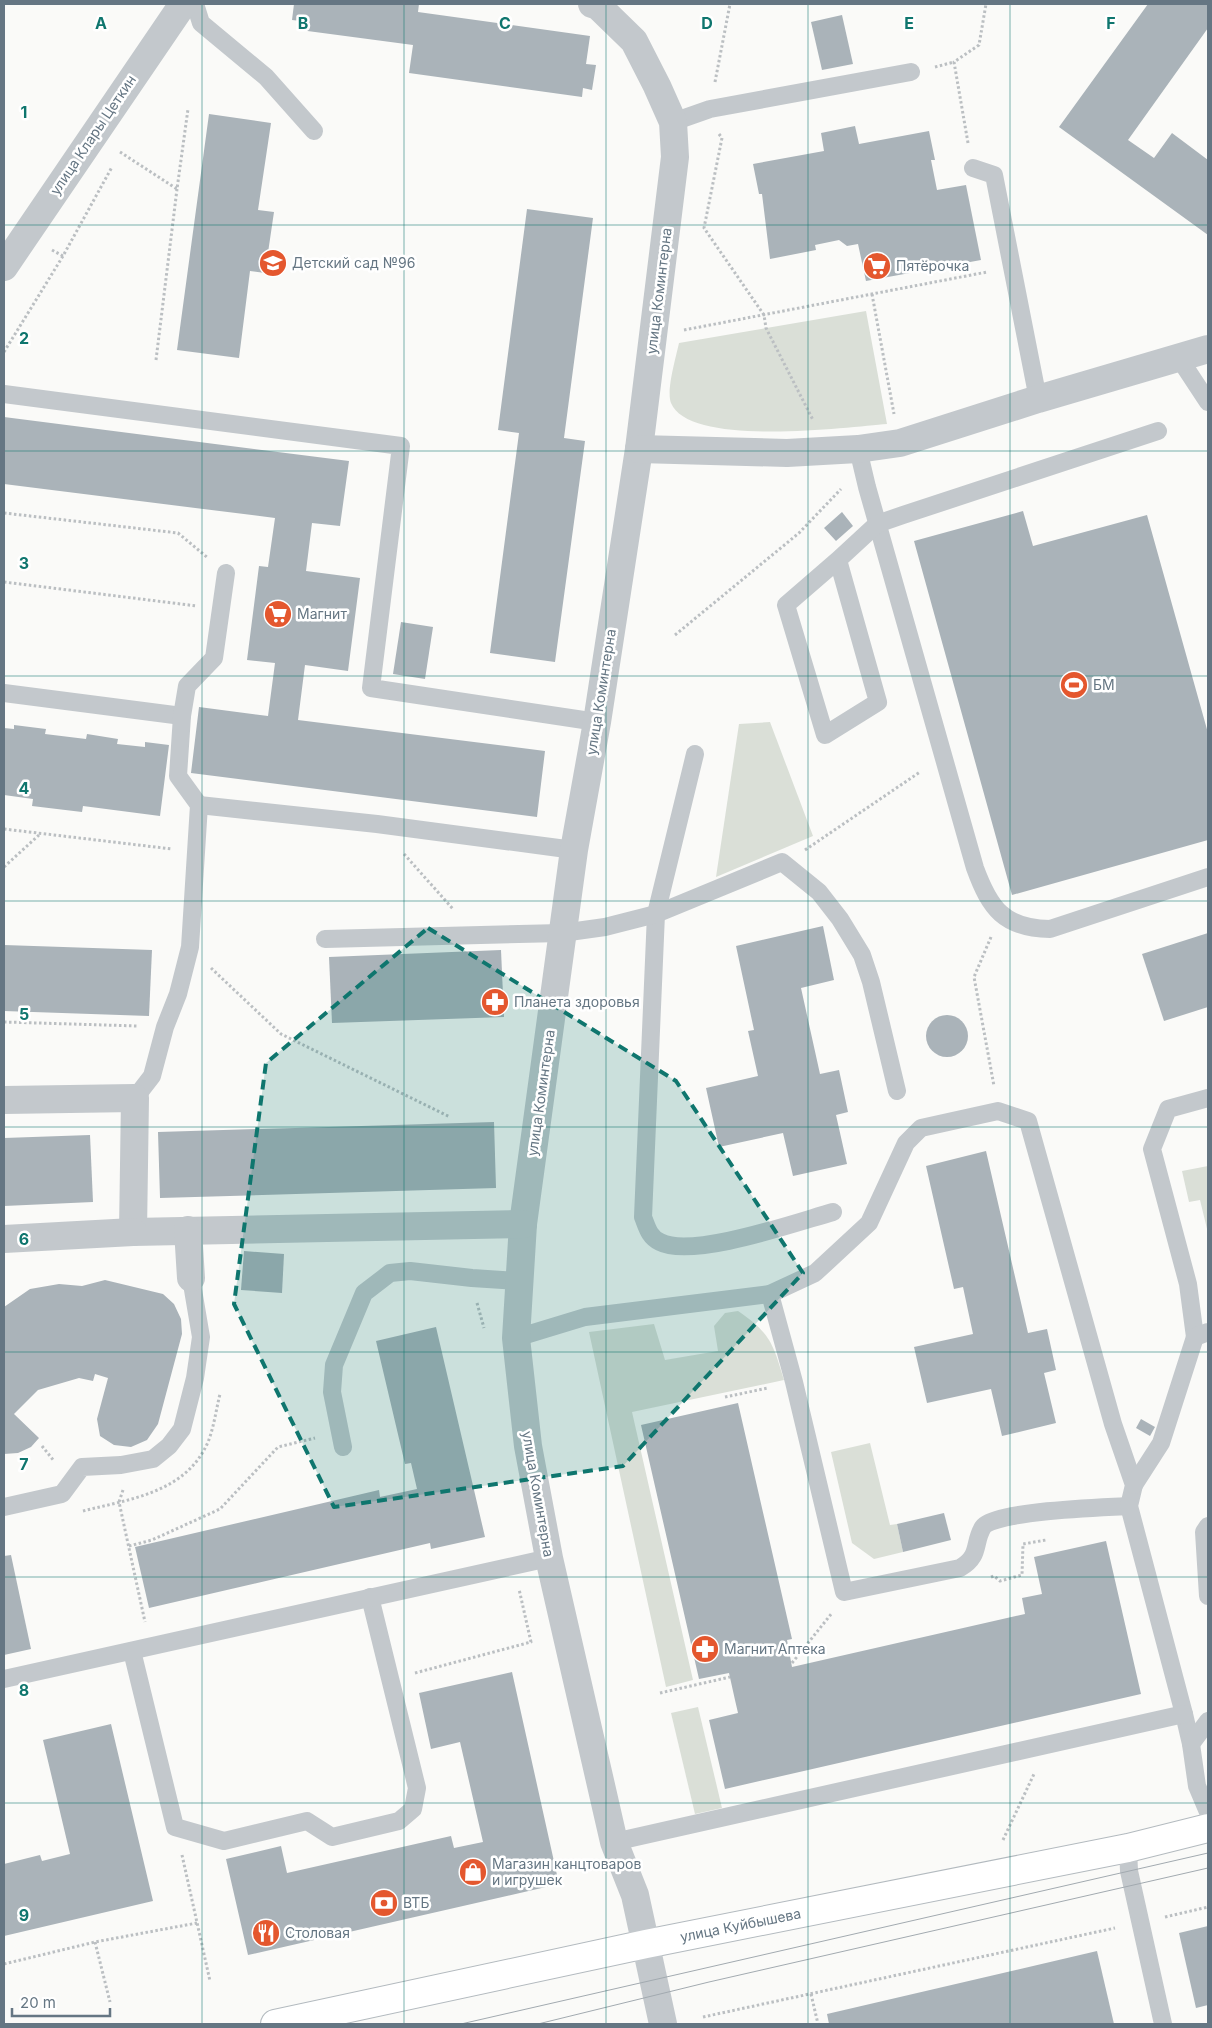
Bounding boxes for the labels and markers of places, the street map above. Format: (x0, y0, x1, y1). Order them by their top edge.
school or university icon: Детский сад №96 (258, 248, 288, 278)
supermarket icon: Пятёрочка (862, 251, 892, 281)
place label: Детский сад №96 (292, 254, 415, 271)
place label: Пятёрочка (896, 257, 969, 274)
supermarket icon: Магнит (263, 599, 293, 629)
place label: Магнит (297, 605, 347, 622)
sports icon: БМ (1059, 670, 1089, 700)
place label: БМ (1093, 676, 1115, 693)
pharmacy icon: Планета здоровья (480, 987, 510, 1017)
place label: Планета здоровья (514, 993, 640, 1010)
pharmacy icon: Магнит Аптека (690, 1634, 720, 1664)
place label: Магнит Аптека (724, 1640, 826, 1657)
place label: Магазин канцтоваров и игрушек (492, 1855, 641, 1888)
shop icon: Магазин канцтоваров и игрушек (458, 1857, 488, 1887)
bank icon: ВТБ (369, 1888, 399, 1918)
place label: ВТБ (403, 1894, 429, 1911)
restaurant icon: Столовая (251, 1918, 281, 1948)
place label: Столовая (285, 1924, 350, 1941)

